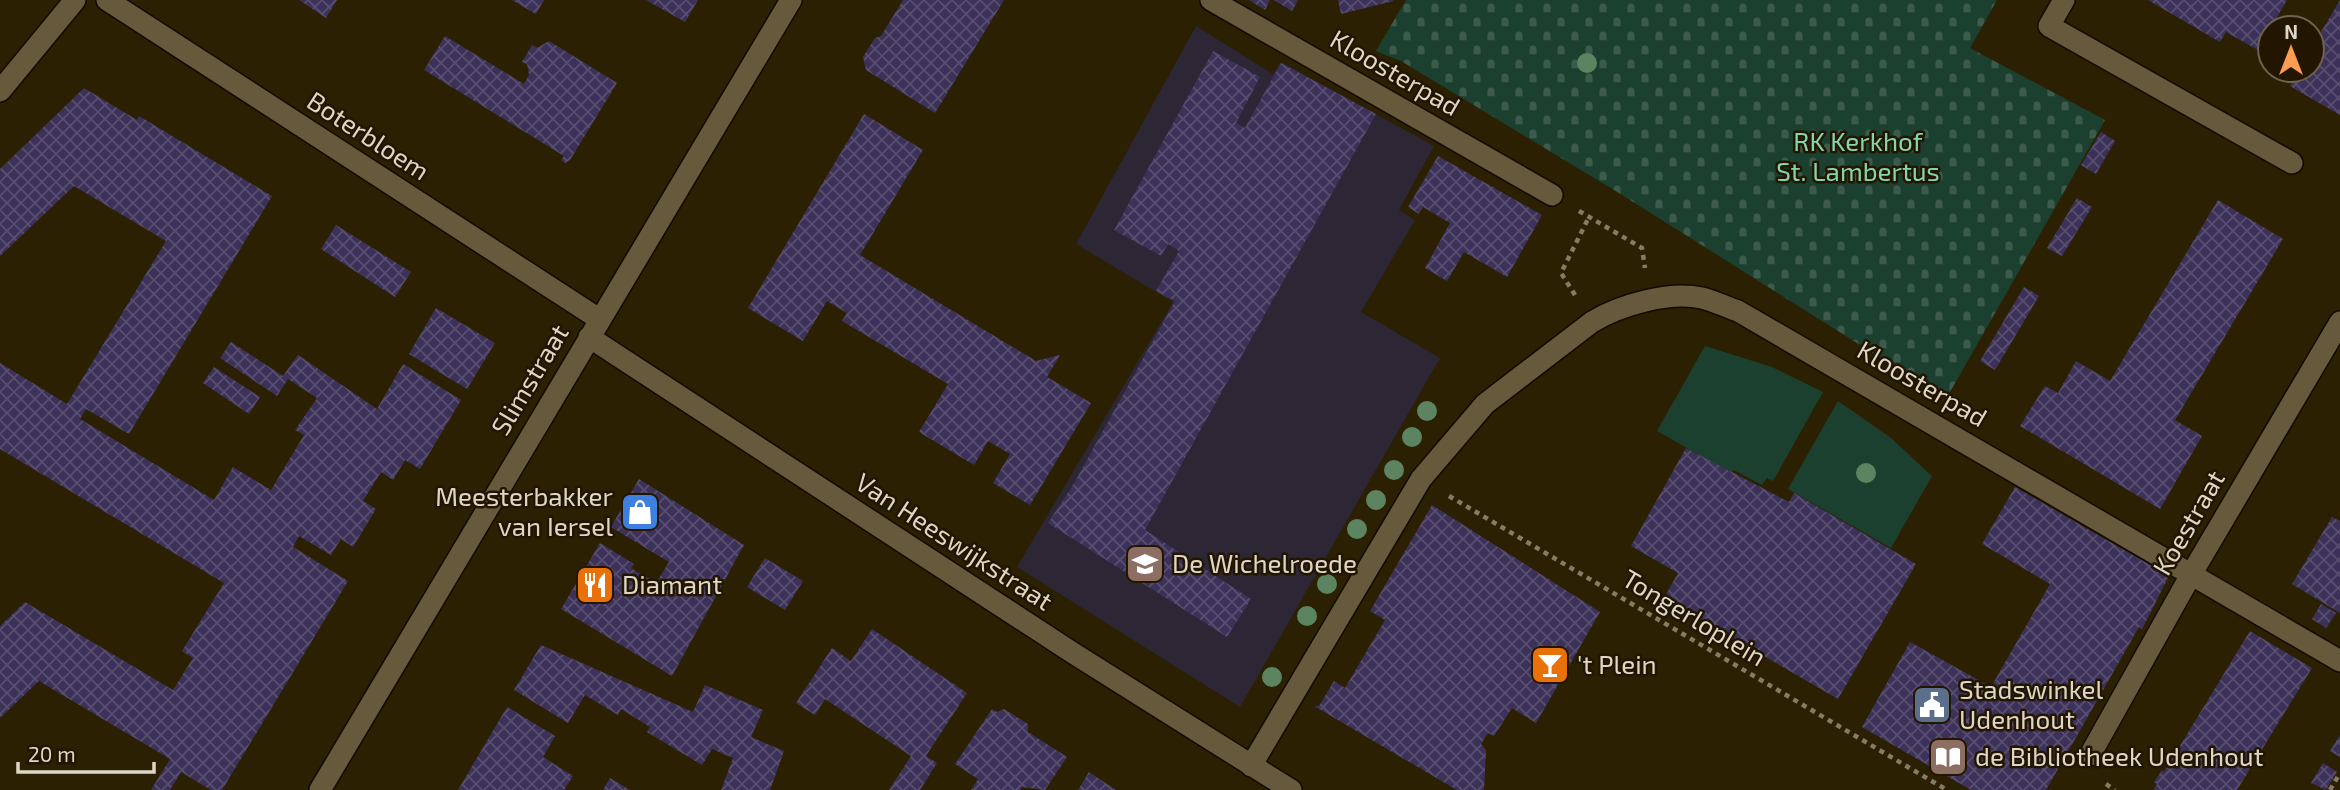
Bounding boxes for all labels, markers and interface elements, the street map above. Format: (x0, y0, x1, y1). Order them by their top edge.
north arrow (2256, 14, 2326, 84)
text: N (2284, 20, 2298, 43)
street label: Kloosterpad (1325, 22, 1466, 121)
street label: Boterbloem (302, 84, 436, 186)
park label: RK Kerkhof St. Lambertus (1776, 125, 1940, 186)
street label: Slimstraat (484, 318, 574, 440)
street label: Kloosterpad (1852, 333, 1993, 432)
street label: Koestraat (2145, 464, 2230, 580)
street label: Van Heeswijkstraat (851, 466, 1059, 616)
place label: Meesterbakker van Iersel (435, 480, 613, 541)
shop icon: Meesterbakker van Iersel (619, 491, 661, 533)
school or university icon: De Wichelroede (1124, 543, 1166, 585)
place label: De Wichelroede (1172, 547, 1357, 578)
street label: Tongerloplein (1617, 562, 1772, 672)
restaurant icon: Diamant (574, 564, 616, 606)
place label: Diamant (622, 568, 722, 599)
bar icon: 't Plein (1529, 644, 1571, 686)
place label: 't Plein (1577, 648, 1657, 679)
place label: Stadswinkel Udenhout (1959, 673, 2104, 734)
public building icon: Stadswinkel Udenhout (1911, 684, 1953, 726)
scale bar (18, 730, 154, 774)
library icon: de Bibliotheek Udenhout (1927, 736, 1969, 778)
place label: de Bibliotheek Udenhout (1975, 740, 2264, 771)
text: 20 m (28, 741, 76, 766)

